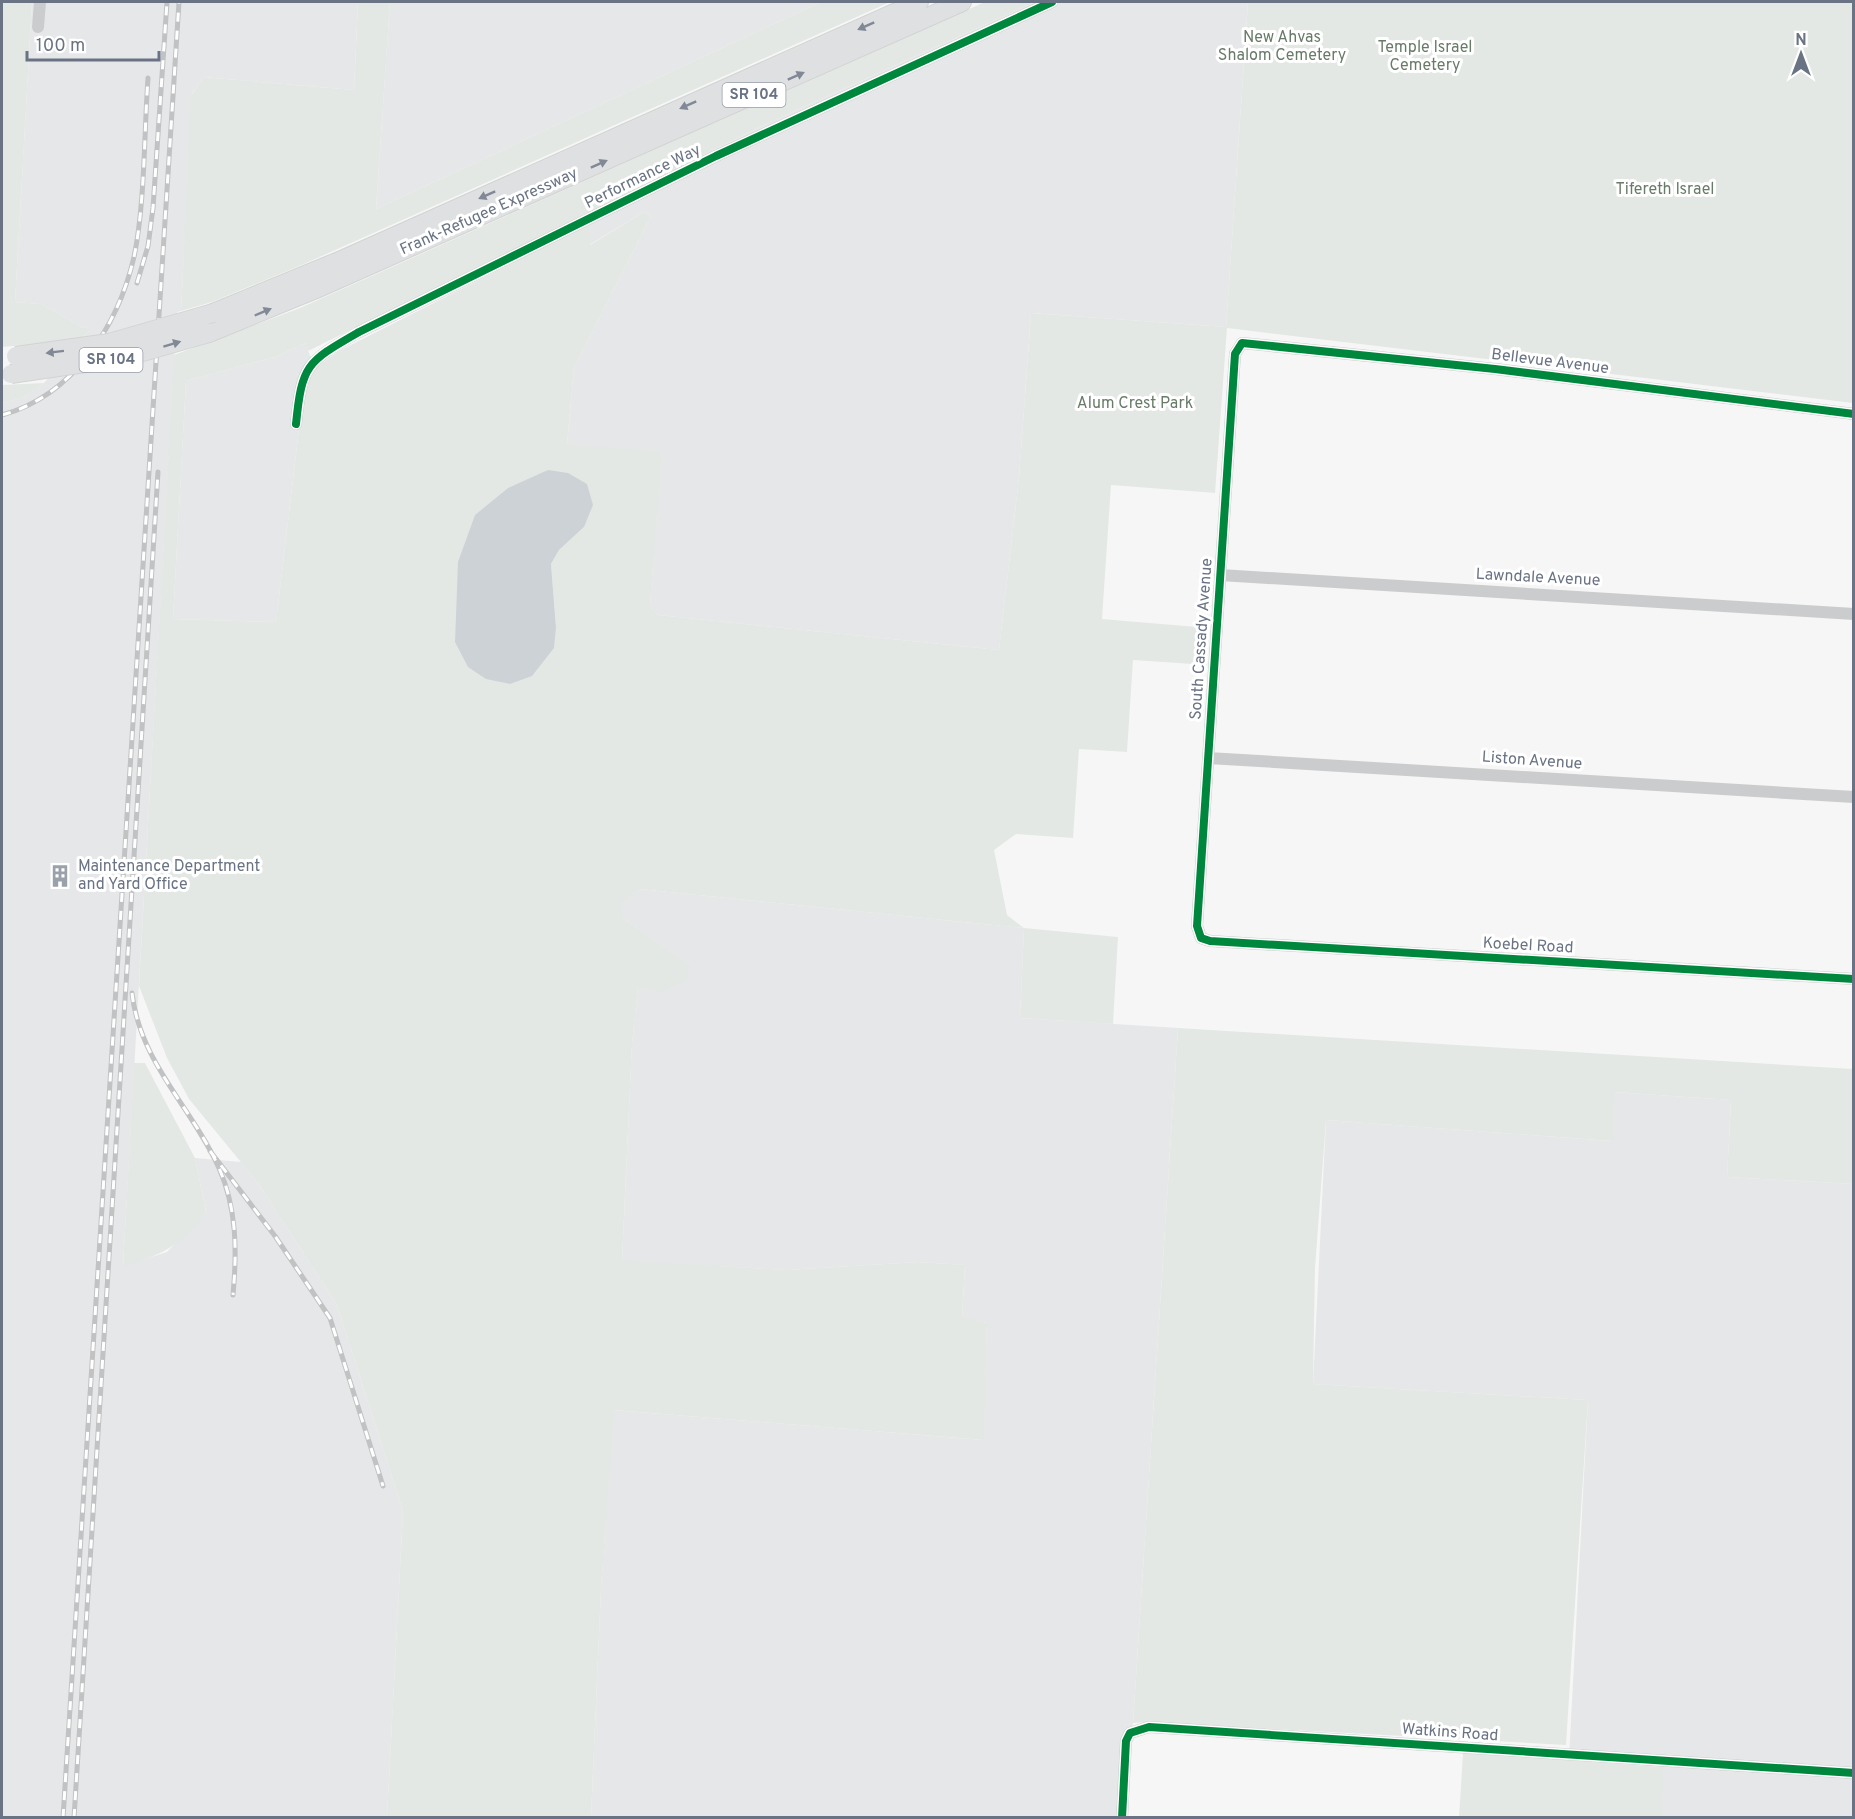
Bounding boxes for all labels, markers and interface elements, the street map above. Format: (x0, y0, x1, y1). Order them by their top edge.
one-way arrow (858, 21, 875, 30)
scale bar (27, 24, 159, 62)
north arrow (1771, 24, 1831, 84)
park label: New Ahvas Shalom Cemetery (1218, 28, 1346, 66)
text: N (1795, 31, 1807, 51)
text: 100 m (36, 35, 85, 58)
park label: Temple Israel Cemetery (1377, 38, 1473, 76)
one-way arrow (787, 71, 804, 80)
road number: SR 104 (722, 83, 786, 107)
one-way arrow (680, 101, 697, 110)
street label: Performance Way (582, 140, 704, 214)
one-way arrow (590, 159, 608, 169)
street label: Frank-Refugee Expressway (397, 164, 581, 260)
park label: Tifereth Israel (1616, 180, 1714, 200)
one-way arrow (478, 191, 496, 200)
one-way arrow (255, 307, 273, 317)
one-way arrow (163, 339, 181, 348)
street label: Bellevue Avenue (1490, 345, 1610, 379)
one-way arrow (45, 348, 64, 357)
road number: SR 104 (80, 348, 142, 372)
park label: Alum Crest Park (1077, 394, 1193, 414)
street label: South Cassady Avenue (1186, 557, 1218, 721)
street label: Lawndale Avenue (1475, 565, 1601, 591)
street label: Liston Avenue (1481, 748, 1583, 774)
place label: Maintenance Department and Yard Office (78, 857, 260, 895)
building icon: Maintenance Department and Yard Office (47, 863, 73, 889)
street label: Koebel Road (1482, 934, 1574, 958)
street label: Watkins Road (1401, 1720, 1499, 1746)

